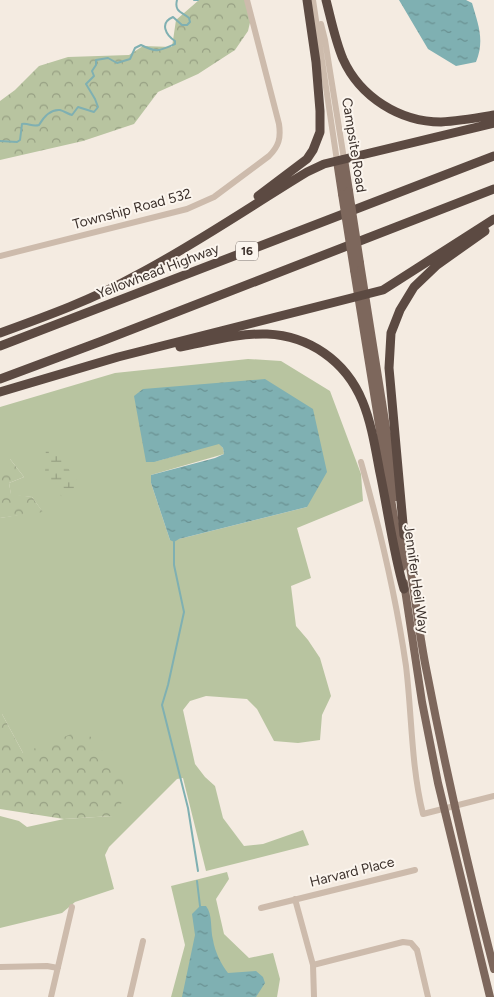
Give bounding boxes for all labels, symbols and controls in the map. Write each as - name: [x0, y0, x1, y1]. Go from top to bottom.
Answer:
- street label: Campsite Road: [338, 96, 370, 194]
- street label: Township Road 532: [71, 185, 193, 233]
- street label: Yellowhead Highway: [95, 240, 222, 302]
- road number: 16: [236, 242, 258, 260]
- street label: Jennifer Heil Way: [400, 523, 432, 635]
- street label: Harvard Place: [308, 853, 396, 891]

